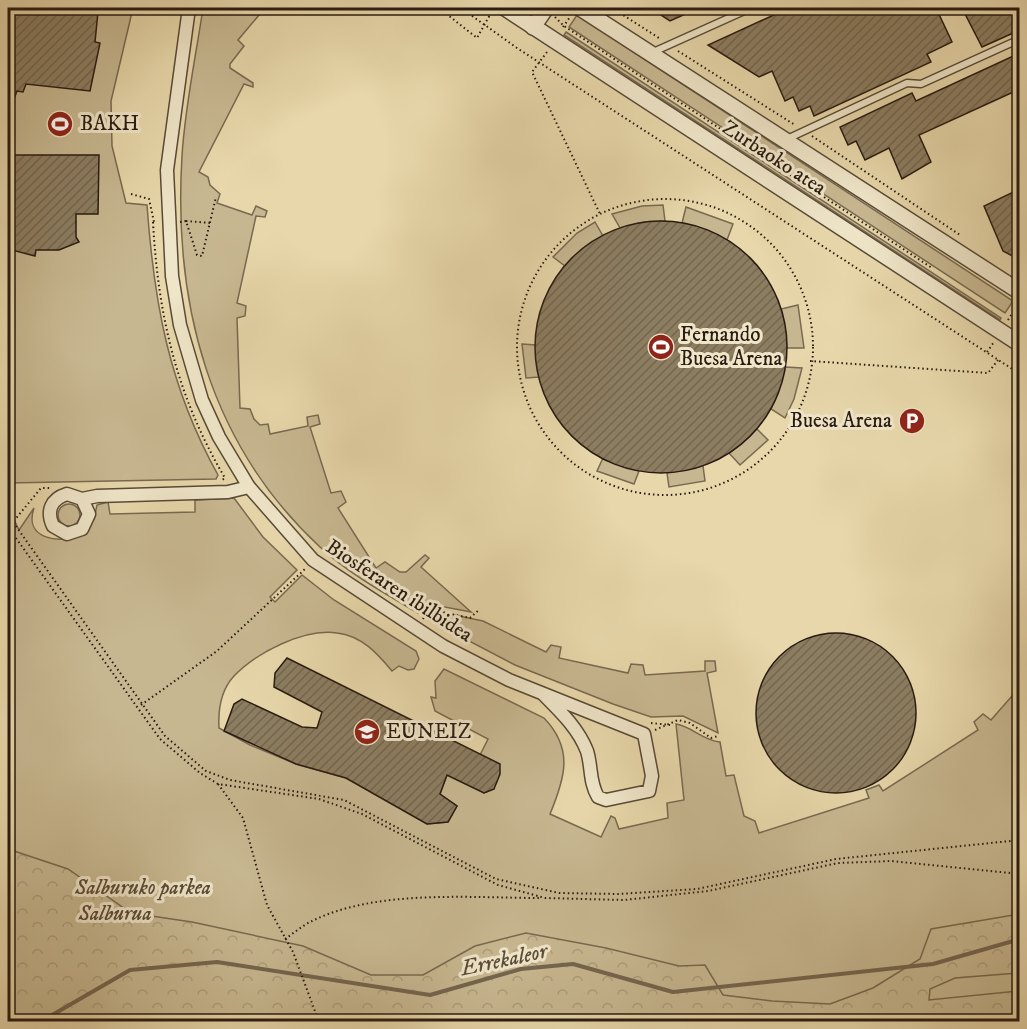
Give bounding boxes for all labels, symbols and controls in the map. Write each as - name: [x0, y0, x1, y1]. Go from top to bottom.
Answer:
- sports icon: BAKH: [45, 109, 75, 139]
- place label: BAKH: [80, 111, 139, 137]
- street label: Zurbaoko atea: [717, 115, 831, 201]
- place label: Fernando Buesa Arena: [680, 322, 782, 372]
- sports icon: Fernando Buesa Arena: [646, 332, 676, 362]
- parking icon: Buesa Arena: [897, 406, 927, 436]
- place label: Buesa Arena: [790, 408, 892, 434]
- street label: Biosferaren ibilbidea: [321, 534, 477, 648]
- school or university icon: EUNEIZ: [352, 717, 382, 747]
- place label: EUNEIZ: [386, 719, 471, 745]
- park label: Salburuko parkea: [74, 875, 211, 901]
- park label: Salburua: [78, 901, 152, 927]
- water label: Errekaleor: [456, 937, 552, 983]

